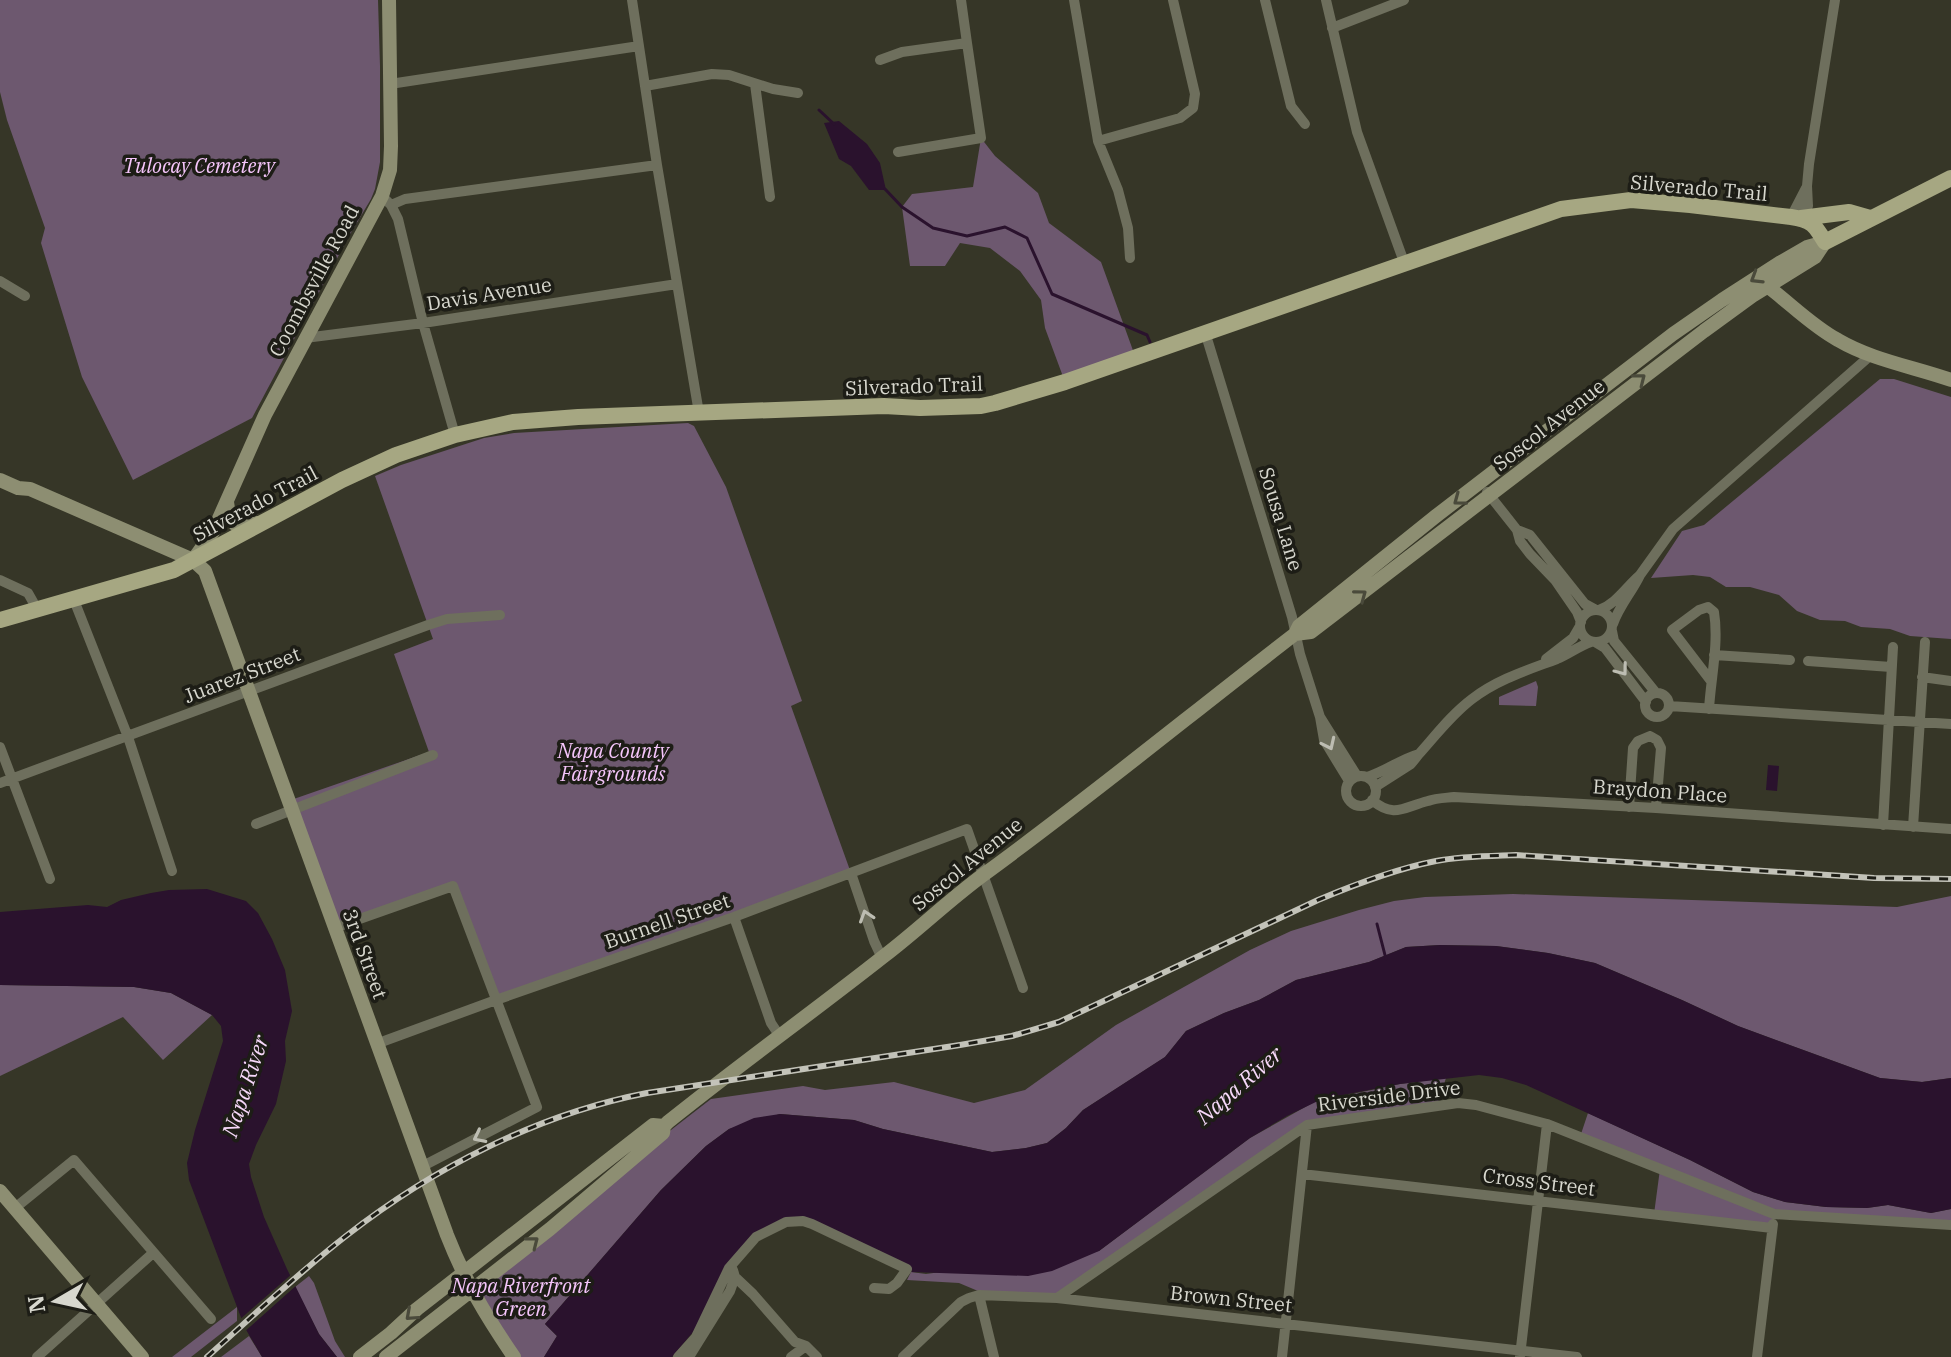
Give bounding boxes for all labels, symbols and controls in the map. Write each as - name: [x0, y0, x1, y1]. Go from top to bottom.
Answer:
- park label: Tulocay Cemetery: [123, 152, 277, 179]
- street label: Silverado Trail: [1629, 168, 1769, 207]
- street label: Coombsville Road: [262, 200, 365, 361]
- one-way arrow: [1750, 268, 1765, 283]
- street label: Davis Avenue: [424, 270, 553, 317]
- street label: Silverado Trail: [845, 370, 983, 401]
- street label: Soscol Avenue: [1487, 372, 1610, 477]
- one-way arrow: [1631, 374, 1646, 388]
- street label: Silverado Trail: [188, 459, 322, 548]
- street label: Sousa Lane: [1253, 464, 1310, 574]
- one-way arrow: [1453, 490, 1467, 504]
- one-way arrow: [1352, 590, 1366, 604]
- street label: Juarez Street: [180, 640, 304, 709]
- one-way arrow: [1612, 661, 1627, 676]
- one-way arrow: [1319, 735, 1335, 750]
- park label: Napa County Fairgrounds: [556, 737, 671, 787]
- street label: Braydon Place: [1592, 772, 1728, 809]
- street label: Soscol Avenue: [906, 811, 1028, 917]
- street label: Burnell Street: [601, 886, 733, 955]
- street label: 3rd Street: [337, 905, 394, 1003]
- one-way arrow: [859, 909, 875, 923]
- water label: Napa River: [214, 1030, 275, 1141]
- water label: Napa River: [1189, 1038, 1289, 1131]
- street label: Riverside Drive: [1316, 1073, 1462, 1118]
- one-way arrow: [473, 1128, 488, 1143]
- street label: Cross Street: [1481, 1161, 1597, 1202]
- one-way arrow: [524, 1237, 538, 1252]
- north arrow: [16, 1261, 96, 1341]
- park label: Napa Riverfront Green: [451, 1272, 591, 1322]
- street label: Brown Street: [1169, 1279, 1293, 1318]
- text: N: [20, 1293, 51, 1315]
- one-way arrow: [406, 1305, 420, 1320]

